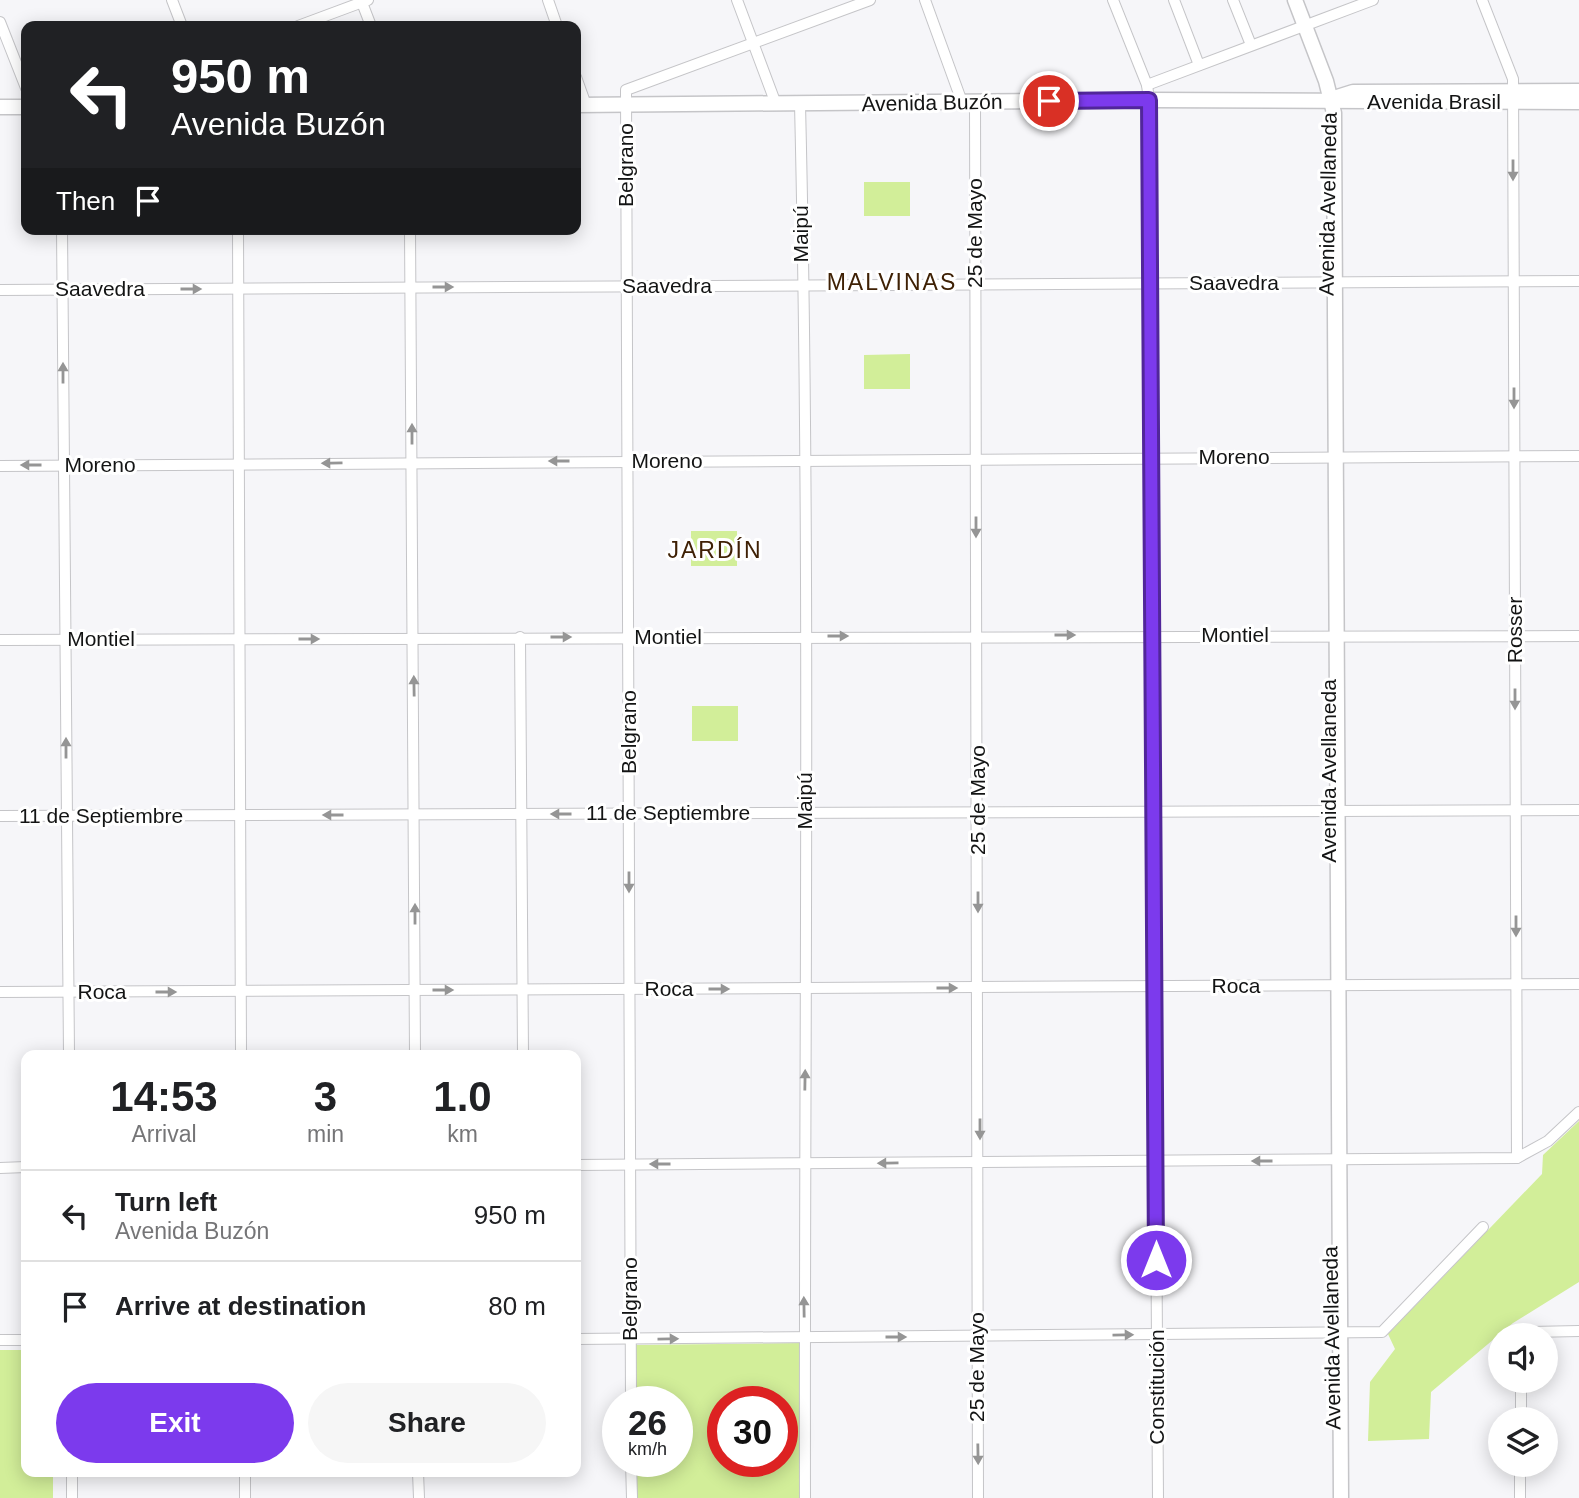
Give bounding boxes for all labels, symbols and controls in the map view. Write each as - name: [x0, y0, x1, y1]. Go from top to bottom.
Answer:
- icon: left: [56, 49, 147, 140]
- text: 950 m: [171, 49, 310, 103]
- pin: [1019, 71, 1079, 131]
- icon: arrive: [1030, 82, 1068, 120]
- street label: Avenida Buzón: [861, 90, 1003, 115]
- street label: Avenida Brasil: [1367, 90, 1501, 113]
- text: Avenida Buzón: [171, 106, 386, 142]
- street label: Avenida Avellaneda: [1314, 112, 1341, 296]
- street label: Belgrano: [614, 123, 637, 207]
- one-way arrow: [1507, 159, 1519, 181]
- street label: 25 de Mayo: [963, 178, 986, 288]
- icon: arrive: [129, 182, 167, 220]
- text: Then: [56, 186, 115, 216]
- street label: Maipú: [789, 205, 812, 263]
- district label: MALVINAS: [827, 269, 957, 295]
- street label: Saavedra: [1189, 271, 1279, 294]
- street label: Saavedra: [622, 274, 712, 297]
- street label: Saavedra: [55, 277, 145, 300]
- one-way arrow: [432, 281, 454, 293]
- one-way arrow: [180, 283, 202, 294]
- one-way arrow: [58, 362, 69, 384]
- one-way arrow: [1508, 387, 1520, 409]
- one-way arrow: [406, 423, 418, 445]
- street label: Moreno: [1198, 445, 1270, 468]
- street label: Moreno: [631, 449, 703, 472]
- street label: Moreno: [64, 453, 136, 476]
- one-way arrow: [548, 455, 570, 467]
- one-way arrow: [320, 457, 342, 469]
- one-way arrow: [19, 459, 41, 471]
- one-way arrow: [970, 516, 982, 538]
- district label: JARDÍN: [667, 537, 763, 563]
- street label: Rosser: [1503, 597, 1526, 663]
- street label: Montiel: [1201, 623, 1269, 646]
- street label: Montiel: [634, 625, 702, 648]
- street label: Montiel: [67, 627, 135, 650]
- one-way arrow: [1055, 629, 1077, 641]
- one-way arrow: [827, 630, 849, 642]
- one-way arrow: [551, 631, 573, 643]
- one-way arrow: [299, 633, 321, 645]
- one-way arrow: [408, 675, 420, 697]
- street label: Avenida Avellaneda: [1317, 679, 1340, 863]
- one-way arrow: [1509, 688, 1521, 710]
- street label: Belgrano: [617, 690, 640, 774]
- one-way arrow: [60, 736, 72, 758]
- street label: 25 de Mayo: [966, 745, 989, 855]
- street label: Maipú: [793, 772, 816, 830]
- street label: 11 de Septiembre: [586, 801, 750, 824]
- street label: 11 de Septiembre: [19, 804, 183, 827]
- one-way arrow: [549, 808, 571, 820]
- one-way arrow: [322, 809, 344, 821]
- one-way arrow: [623, 871, 635, 893]
- one-way arrow: [972, 891, 984, 913]
- one-way arrow: [409, 902, 421, 924]
- one-way arrow: [1510, 915, 1522, 937]
- street label: Roca: [1211, 974, 1261, 997]
- street label: Roca: [644, 977, 694, 1000]
- street label: Roca: [77, 980, 127, 1003]
- one-way arrow: [936, 982, 958, 994]
- one-way arrow: [708, 983, 730, 995]
- one-way arrow: [432, 985, 454, 996]
- one-way arrow: [155, 986, 177, 998]
- one-way arrow: [799, 1069, 810, 1091]
- text: 14:53: [110, 1073, 218, 1120]
- text: 3: [314, 1073, 337, 1120]
- text: 1.0: [433, 1073, 492, 1120]
- one-way arrow: [974, 1118, 985, 1140]
- text: Arrival: [131, 1121, 197, 1147]
- text: min: [307, 1121, 344, 1147]
- text: km: [447, 1121, 478, 1147]
- one-way arrow: [1251, 1155, 1273, 1167]
- one-way arrow: [876, 1157, 898, 1169]
- one-way arrow: [649, 1158, 671, 1170]
- text: Turn left: [115, 1187, 217, 1217]
- icon: left: [56, 1197, 94, 1235]
- text: 950 m: [474, 1200, 546, 1230]
- text: Avenida Buzón: [115, 1218, 269, 1244]
- position arrow: [1119, 1223, 1193, 1297]
- street label: Avenida Avellaneda: [1318, 1246, 1345, 1430]
- street label: Belgrano: [618, 1257, 641, 1341]
- icon: arrive: [56, 1288, 94, 1326]
- text: Arrive at destination: [115, 1291, 366, 1321]
- text: 80 m: [488, 1291, 546, 1321]
- one-way arrow: [799, 1296, 810, 1318]
- street label: 25 de Mayo: [965, 1312, 988, 1422]
- map controls: [1488, 1323, 1558, 1477]
- button: sound: [1488, 1323, 1558, 1393]
- one-way arrow: [1113, 1329, 1135, 1340]
- street label: Constitución: [1145, 1329, 1168, 1445]
- one-way arrow: [885, 1331, 907, 1343]
- one-way arrow: [658, 1334, 680, 1345]
- button: Exit: [56, 1383, 294, 1463]
- button: Share: [308, 1383, 546, 1463]
- speed limit sign: 30: [707, 1386, 798, 1477]
- text: 26: [628, 1403, 667, 1442]
- button: layers: [1488, 1407, 1558, 1477]
- text: km/h: [628, 1439, 667, 1459]
- one-way arrow: [972, 1444, 984, 1466]

